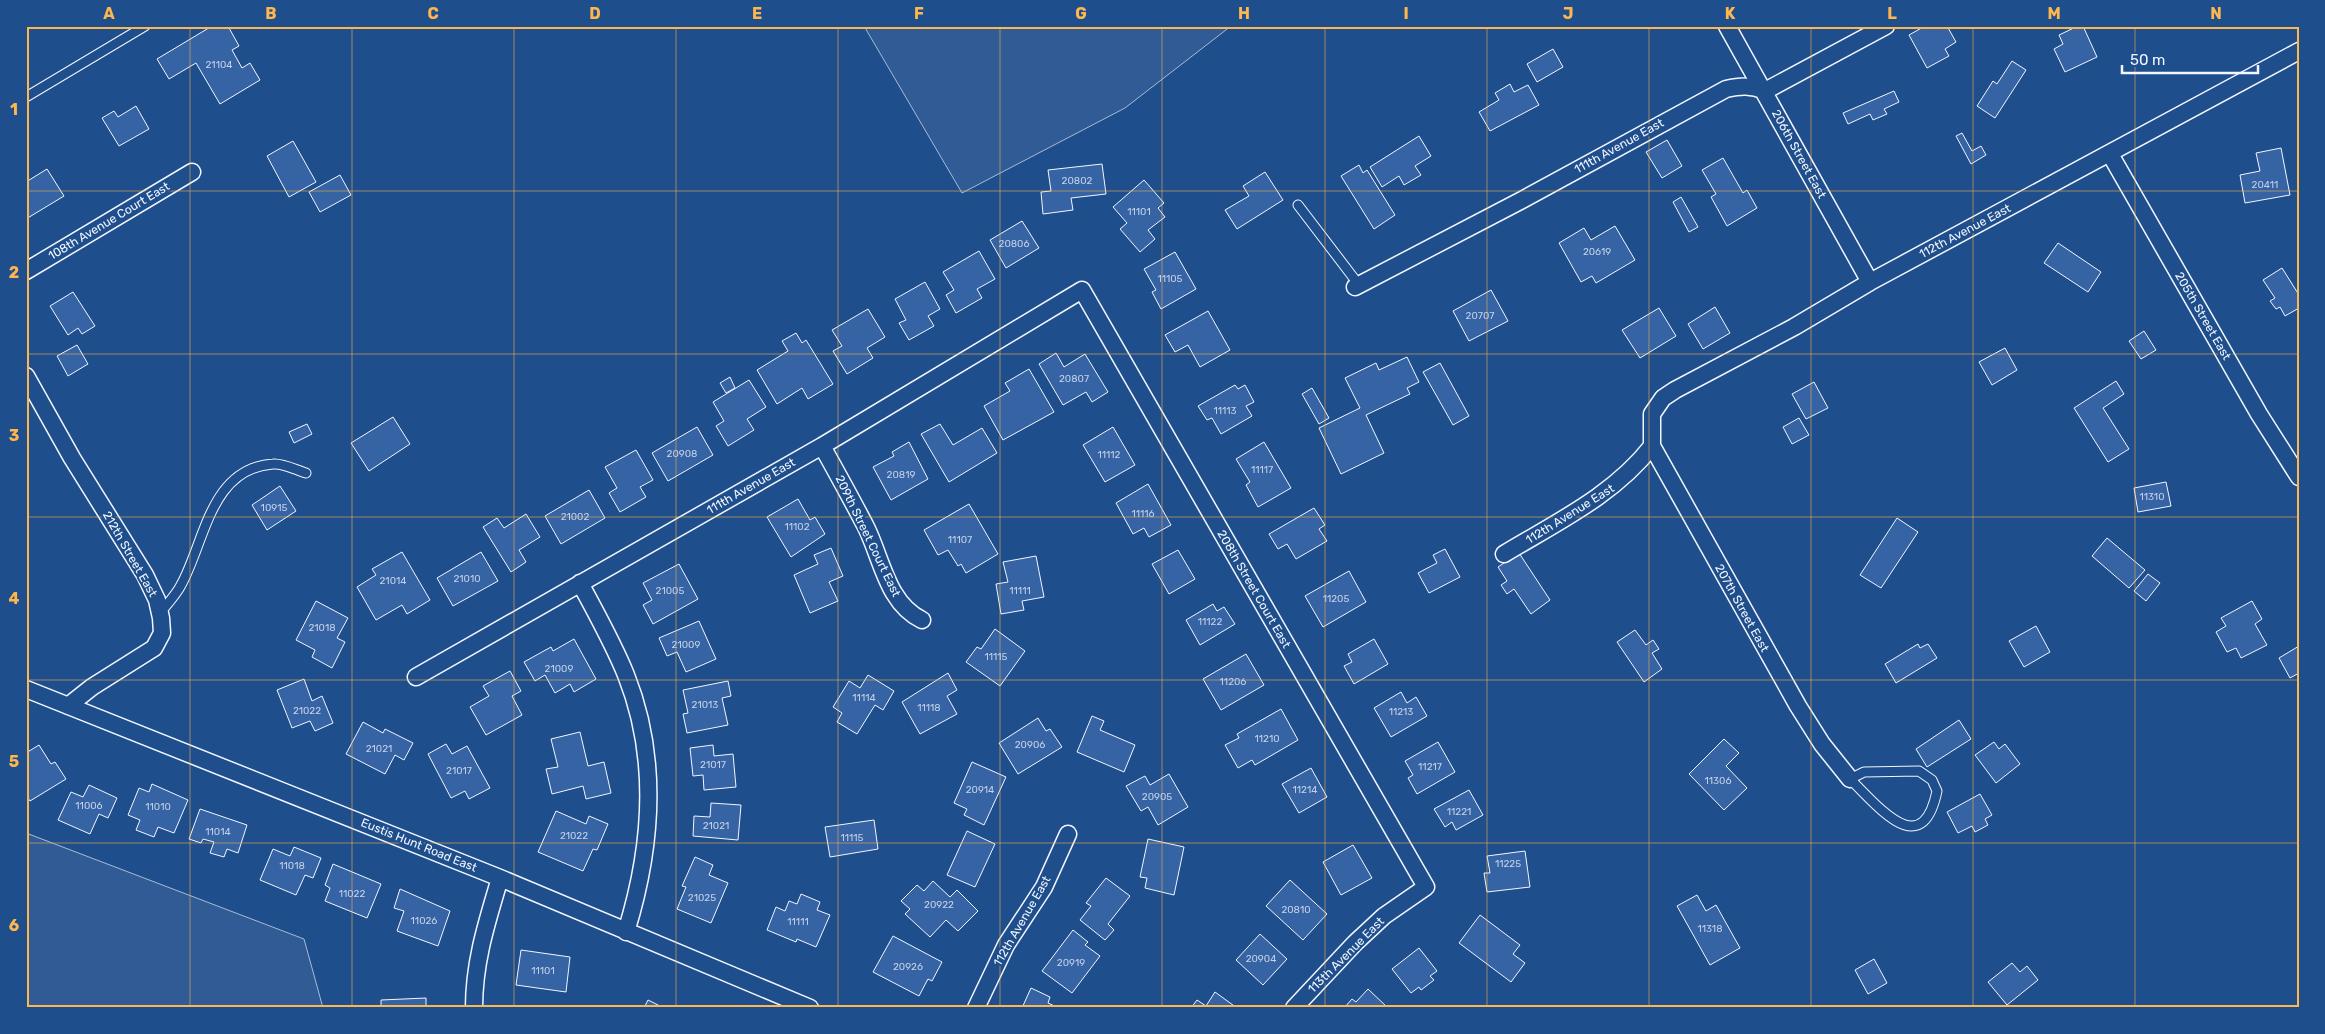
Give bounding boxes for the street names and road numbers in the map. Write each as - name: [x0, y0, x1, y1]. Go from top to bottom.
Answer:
- street label: 206th Street East: [1769, 107, 1829, 201]
- street label: 111th Avenue East: [1572, 116, 1666, 176]
- street label: 108th Avenue Court East: [46, 179, 172, 263]
- street label: 112th Avenue East: [1917, 201, 2013, 261]
- street label: 205th Street East: [2172, 270, 2234, 363]
- street label: 111th Avenue East: [704, 455, 798, 517]
- street label: 209th Street Court East: [832, 473, 904, 599]
- street label: 112th Avenue East: [1523, 481, 1617, 547]
- street label: 212th Street East: [100, 509, 160, 600]
- street label: 208th Street Court East: [1214, 528, 1294, 651]
- street label: 207th Street East: [1712, 562, 1772, 655]
- street label: Eustis Hunt Road East: [359, 815, 479, 875]
- street label: 112th Avenue East: [991, 873, 1054, 968]
- street label: 113th Avenue East: [1305, 914, 1387, 996]

